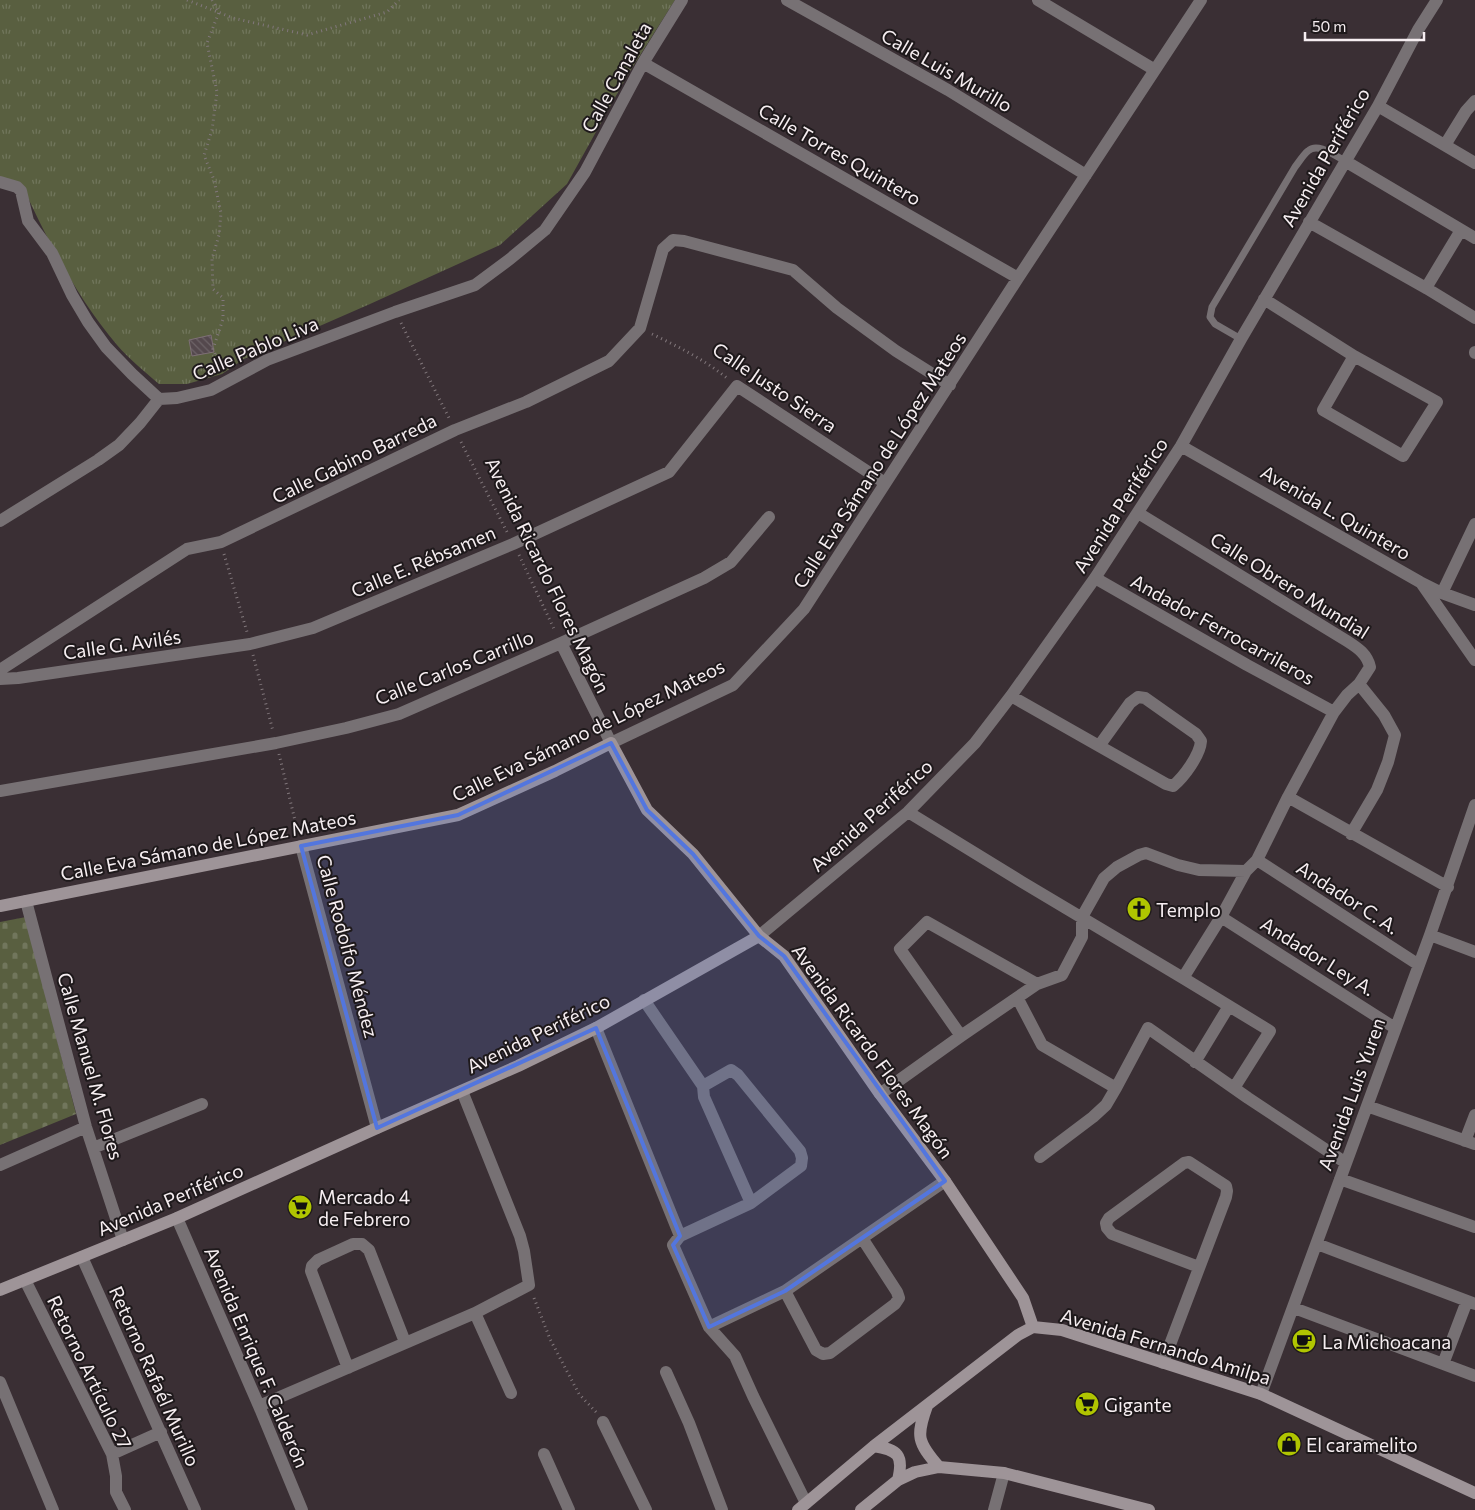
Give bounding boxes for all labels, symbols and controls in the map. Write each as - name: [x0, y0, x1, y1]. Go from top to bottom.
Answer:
- scale bar: [1305, 10, 1424, 42]
- text: 50 m: [1312, 17, 1346, 35]
- street label: Calle Canaleta: [576, 18, 656, 136]
- street label: Calle Luis Murillo: [878, 23, 1016, 117]
- street label: Avenida Periférico: [1276, 83, 1374, 231]
- street label: Calle Torres Quintero: [755, 98, 925, 210]
- street label: Calle Pablo Liva: [189, 311, 321, 385]
- street label: Calle Eva Sámano de López Mateos: [788, 328, 970, 592]
- street label: Calle Justo Sierra: [709, 337, 841, 437]
- street label: Calle Gabino Barreda: [268, 408, 440, 508]
- street label: Avenida Periférico: [1068, 433, 1172, 577]
- street label: Avenida Ricardo Flores Magón: [481, 453, 615, 697]
- street label: Avenida L. Quintero: [1257, 460, 1415, 564]
- street label: Calle E. Rébsamen: [347, 520, 499, 602]
- street label: Calle Obrero Mundial: [1206, 527, 1374, 643]
- street label: Andador Ferrocarrileros: [1127, 569, 1319, 689]
- street label: Calle G. Avilés: [62, 624, 182, 664]
- street label: Calle Carlos Carrillo: [371, 625, 537, 709]
- street label: Calle Eva Sámano de López Mateos: [448, 654, 728, 806]
- street label: Avenida Periférico: [805, 754, 937, 876]
- street label: Calle Eva Sámano de López Mateos: [58, 805, 358, 885]
- street label: Calle Rodolfo Méndez: [313, 852, 383, 1040]
- street label: Andador C. A.: [1293, 855, 1403, 939]
- church icon: Templo: [1126, 896, 1152, 922]
- place label: Templo: [1156, 898, 1221, 921]
- street label: Andador Ley A.: [1257, 912, 1379, 1000]
- street label: Avenida Ricardo Flores Magón: [788, 939, 958, 1163]
- street label: Calle Manuel M. Flores: [53, 970, 129, 1162]
- street label: Avenida Periférico: [463, 988, 613, 1078]
- street label: Avenida Luis Yuren: [1313, 1015, 1389, 1173]
- street label: Avenida Periférico: [93, 1158, 247, 1240]
- place label: Mercado 4 de Febrero: [318, 1185, 410, 1230]
- supermarket icon: Mercado 4 de Febrero: [287, 1194, 313, 1220]
- street label: Avenida Enrique F. Calderón: [200, 1243, 314, 1471]
- street label: Retorno Rafaél Murillo: [105, 1282, 205, 1470]
- street label: Retorno Artículo 27: [43, 1291, 137, 1453]
- street label: Avenida Fernando Amilpa: [1058, 1303, 1274, 1389]
- cafe icon: La Michoacana: [1291, 1328, 1317, 1354]
- place label: La Michoacana: [1322, 1330, 1451, 1353]
- supermarket icon: Gigante: [1074, 1391, 1100, 1417]
- place label: Gigante: [1104, 1393, 1171, 1416]
- shop icon: El caramelito: [1276, 1431, 1302, 1457]
- place label: El caramelito: [1306, 1433, 1418, 1456]

